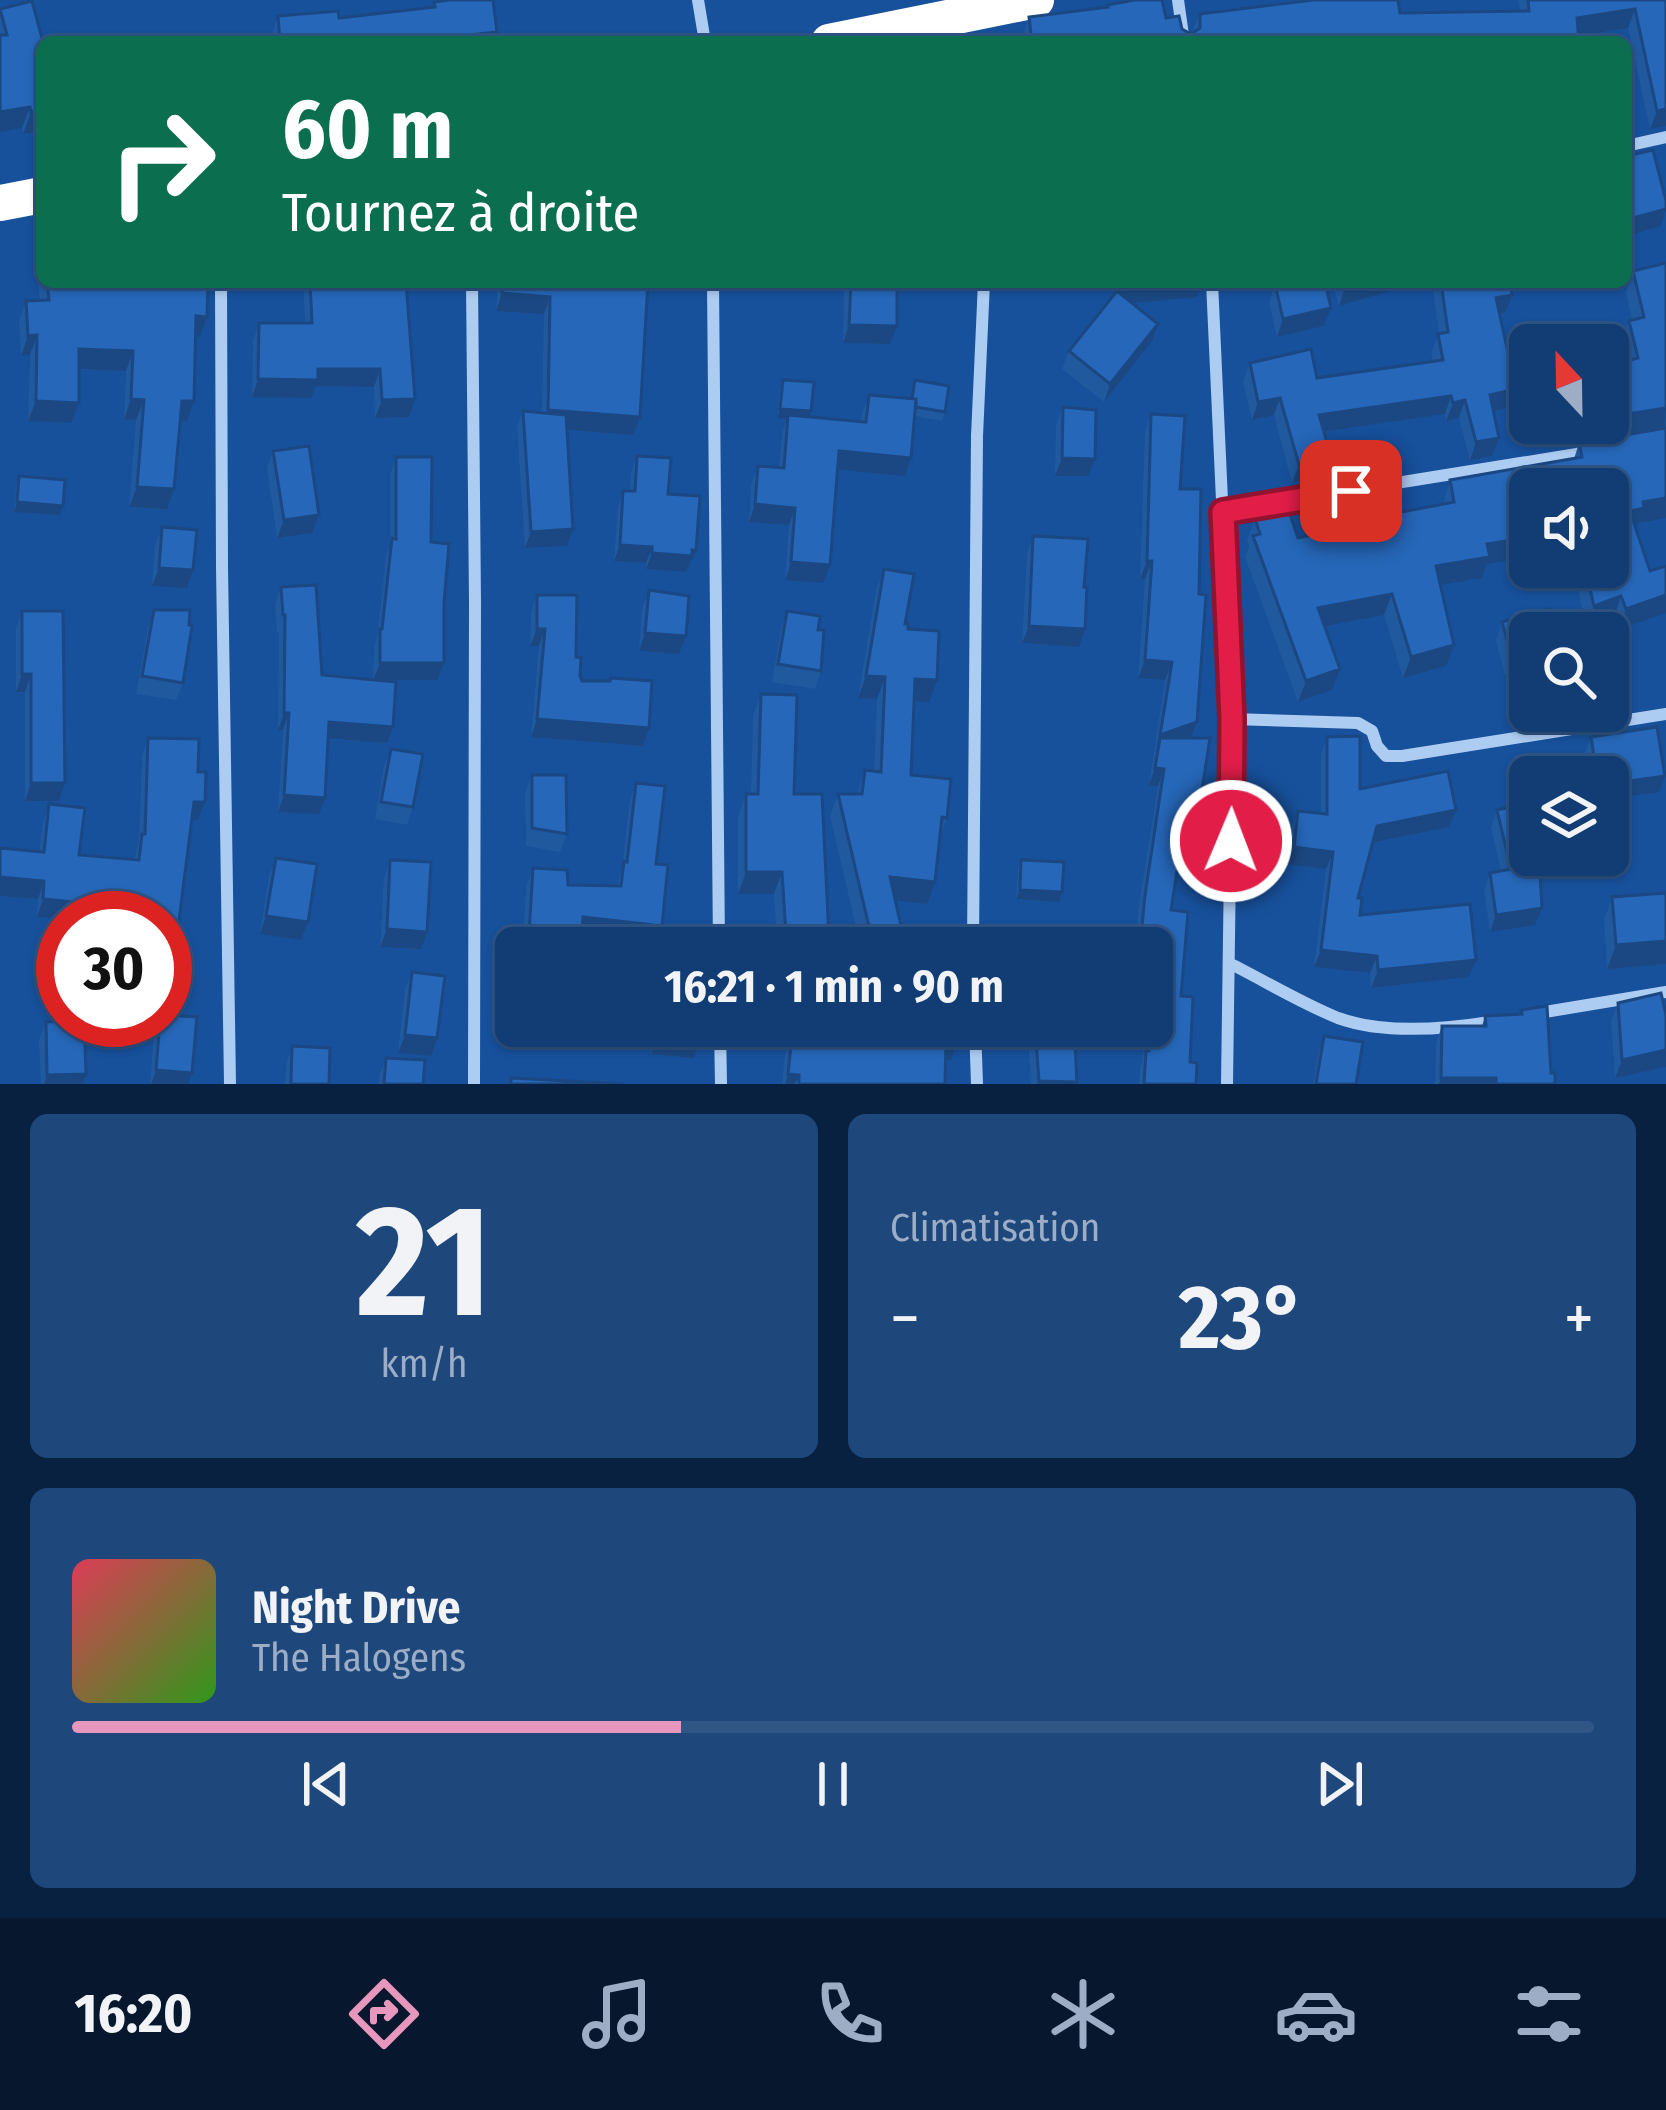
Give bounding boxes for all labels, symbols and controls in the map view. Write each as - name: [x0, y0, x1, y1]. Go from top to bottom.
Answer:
- text: 60 m: [282, 79, 453, 180]
- icon: right: [84, 84, 240, 240]
- text: Tournez à droite: [282, 181, 639, 245]
- north arrow: [1509, 324, 1629, 444]
- map controls: [1509, 324, 1629, 876]
- pin: [1300, 440, 1402, 542]
- icon: arrive: [1318, 458, 1384, 524]
- button: sound: [1509, 468, 1629, 588]
- button: search: [1509, 612, 1629, 732]
- button: layers: [1509, 756, 1629, 876]
- position arrow: [1168, 778, 1294, 904]
- speed limit sign: 30: [36, 891, 192, 1047]
- text: 16:21 · 1 min · 90 m: [664, 960, 1004, 1014]
- text: 21: [356, 1169, 492, 1356]
- text: Climatisation: [890, 1205, 1100, 1251]
- text: 23°: [1179, 1264, 1305, 1372]
- text: −: [890, 1279, 920, 1358]
- text: +: [1564, 1279, 1594, 1358]
- text: km/h: [381, 1341, 467, 1387]
- text: Night Drive: [252, 1581, 460, 1635]
- text: The Halogens: [252, 1635, 466, 1681]
- icon: previous: [293, 1751, 359, 1817]
- icon: pause: [800, 1751, 866, 1817]
- icon: next: [1307, 1751, 1373, 1817]
- icon: directions: [342, 1972, 426, 2056]
- icon: music: [575, 1972, 659, 2056]
- icon: phone: [808, 1972, 892, 2056]
- icon: climate: [1041, 1972, 1125, 2056]
- icon: car: [1274, 1972, 1358, 2056]
- icon: filters: [1507, 1972, 1591, 2056]
- text: 16:20: [75, 1982, 193, 2046]

